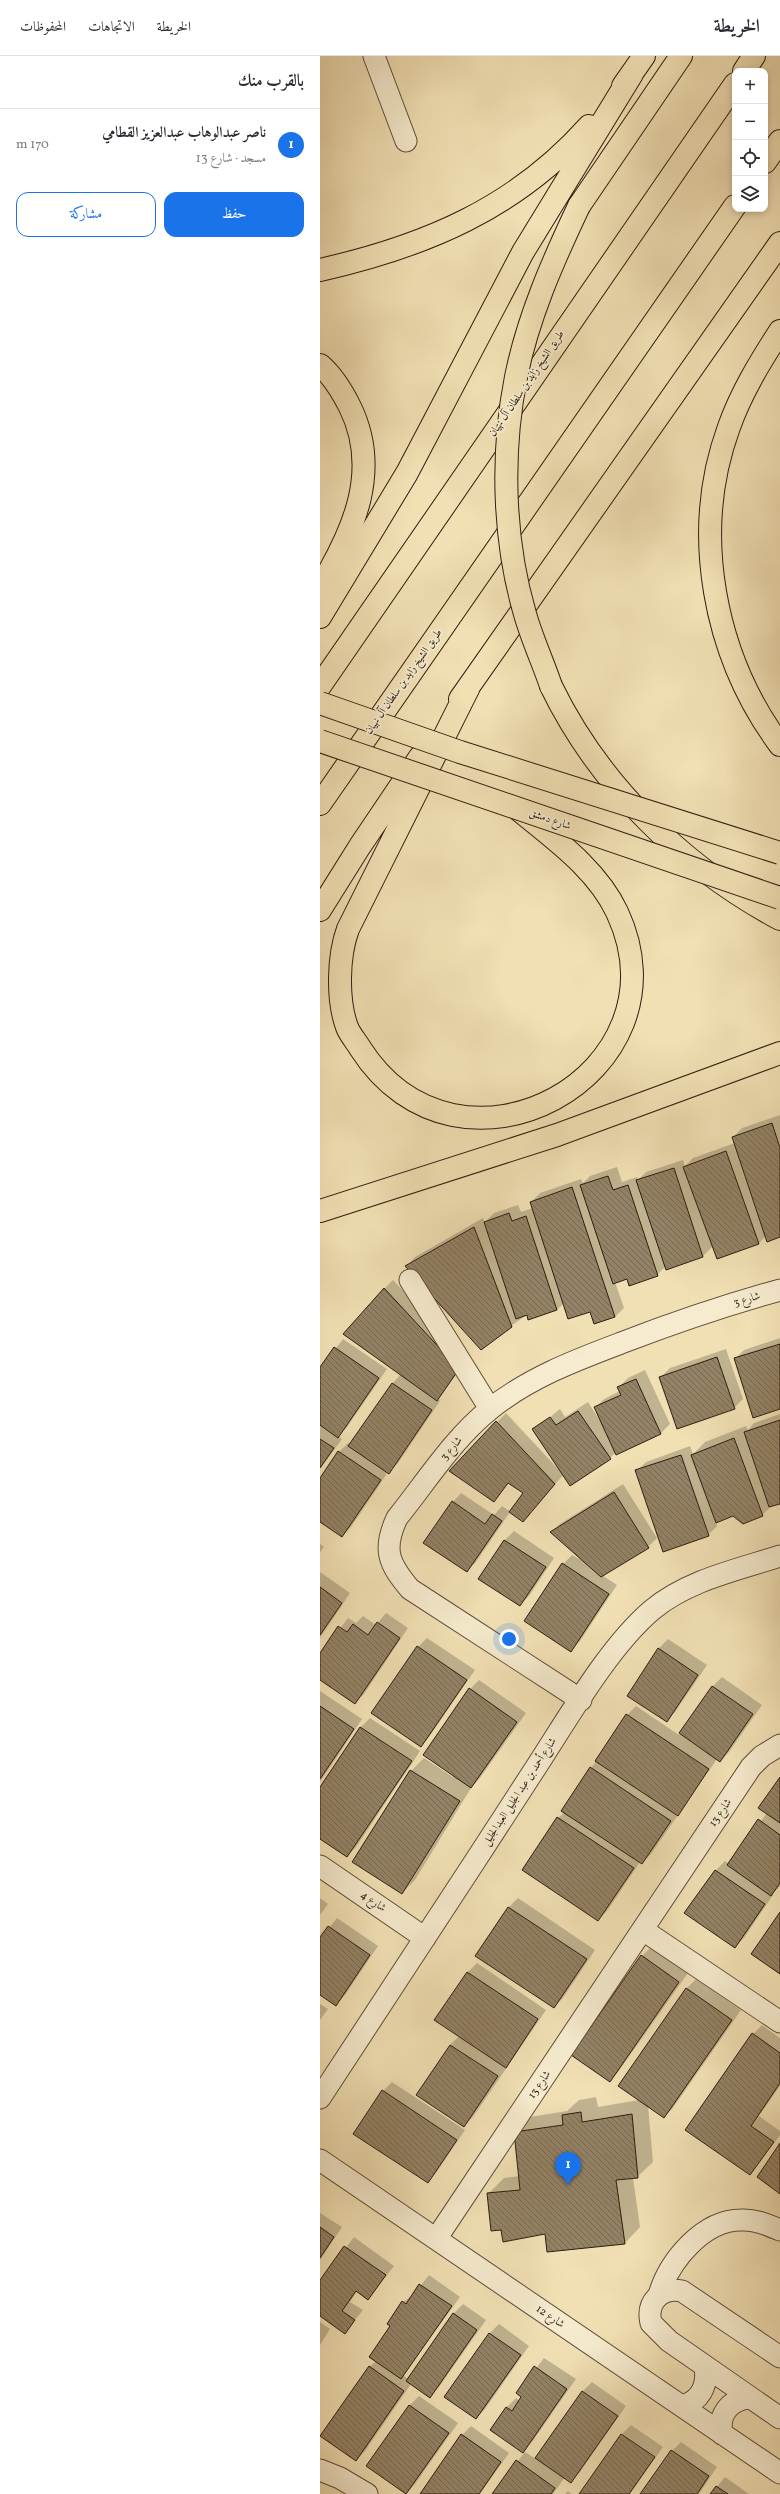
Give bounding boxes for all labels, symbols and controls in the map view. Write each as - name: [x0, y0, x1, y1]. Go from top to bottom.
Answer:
- text: الخريطة: [714, 14, 760, 40]
- text: المحفوظات: [20, 18, 66, 37]
- text: الاتجاهات: [88, 18, 135, 37]
- text: الخريطة: [157, 18, 191, 37]
- map controls: [732, 68, 768, 212]
- button: +: [732, 68, 768, 104]
- text: بالقرب منك: [238, 70, 304, 93]
- button: −: [732, 104, 768, 140]
- text: ناصر عبدالوهاب عبدالعزيز القطامي: [102, 123, 266, 144]
- text: 170 m: [16, 136, 49, 154]
- text: 1: [288, 136, 294, 154]
- button: locate: [732, 140, 768, 176]
- text: مسجد · شارع 13: [196, 150, 266, 168]
- button: layers: [732, 176, 768, 212]
- button: مشاركة: [16, 192, 156, 237]
- button: حفظ: [164, 192, 304, 237]
- street label: طريق الشيخ زايد بن سلطان آل نهيان: [485, 327, 570, 441]
- street label: طريق الشيخ زايد بن سلطان آل نهيان: [361, 626, 448, 739]
- street label: شارع دمشق: [527, 806, 573, 835]
- street label: شارع 3: [732, 1289, 762, 1312]
- street label: شارع 3: [438, 1434, 467, 1465]
- your location: [499, 1629, 519, 1649]
- street label: شارع أحمد بن عبد الجليل العبدالجليل: [478, 1734, 561, 1849]
- street label: شارع 13: [706, 1796, 737, 1831]
- street label: شارع 4: [357, 1888, 389, 1917]
- street label: شارع 13: [525, 2068, 556, 2103]
- pin: 1: [555, 2152, 581, 2185]
- street label: شارع 12: [532, 2302, 567, 2333]

